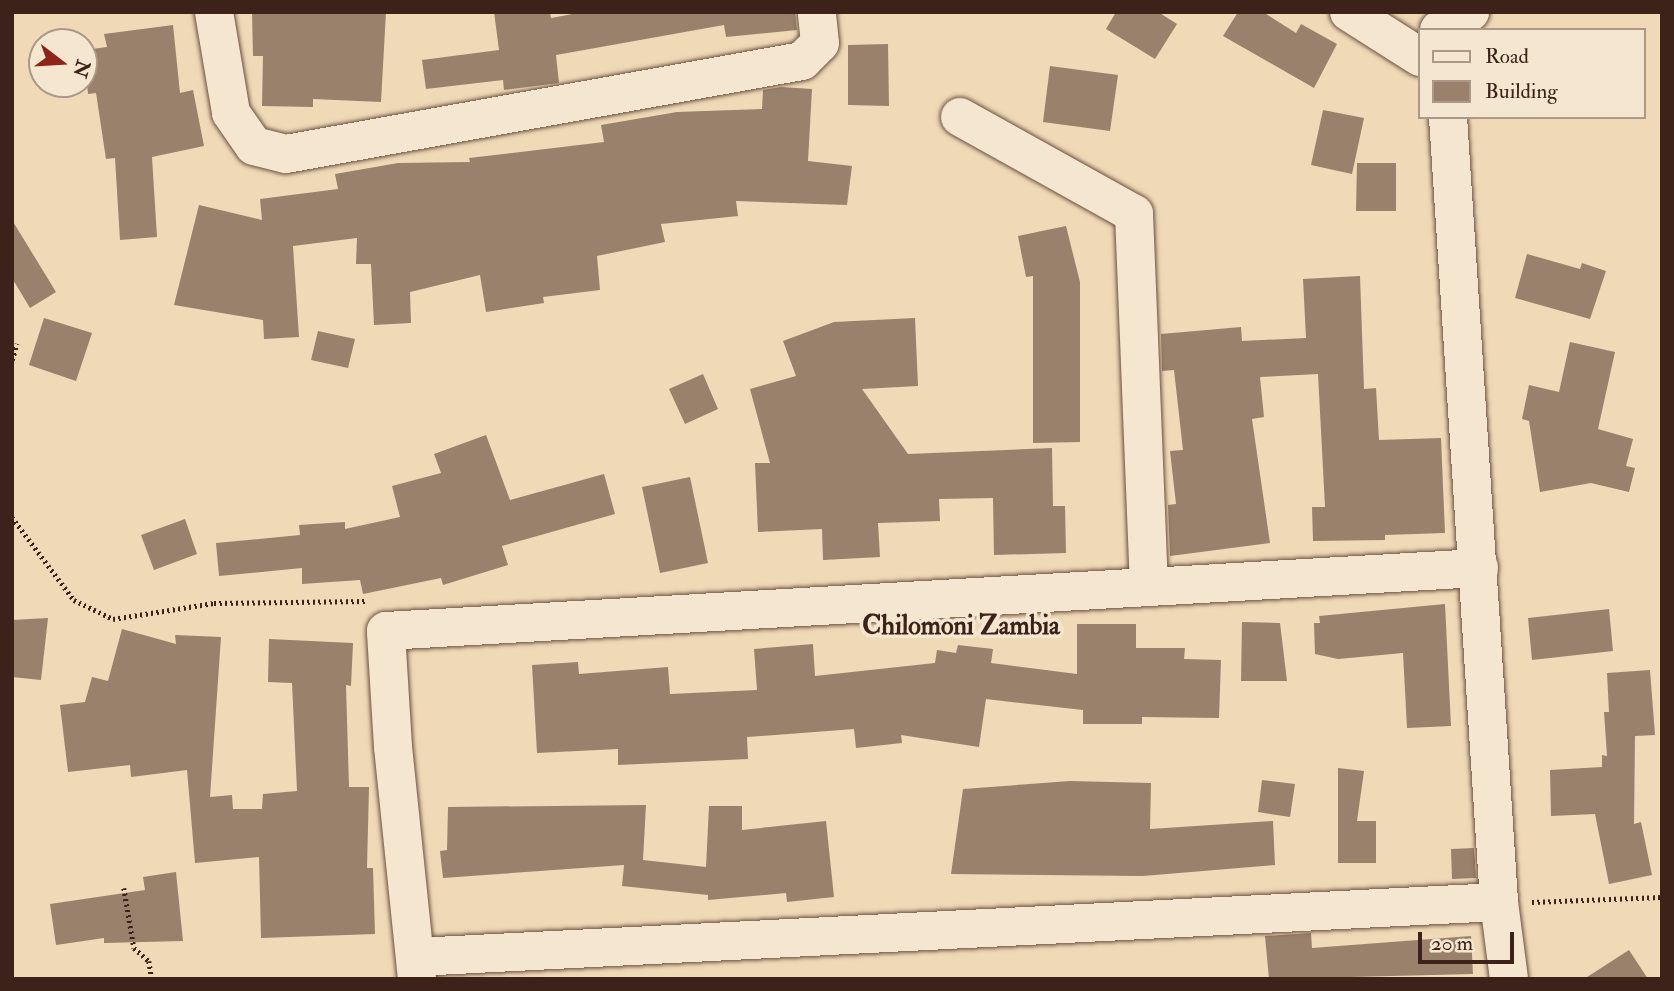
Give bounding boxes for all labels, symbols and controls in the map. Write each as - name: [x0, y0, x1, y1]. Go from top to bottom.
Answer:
- north arrow: [28, 28, 98, 98]
- legend: [1418, 28, 1646, 119]
- text: Road: [1485, 43, 1529, 70]
- text: N: [67, 57, 95, 80]
- text: Building: [1485, 78, 1558, 105]
- district label: Chilomoni Zambia: [862, 611, 1060, 643]
- scale bar: [1422, 918, 1518, 962]
- text: 20 m: [1431, 930, 1473, 957]

